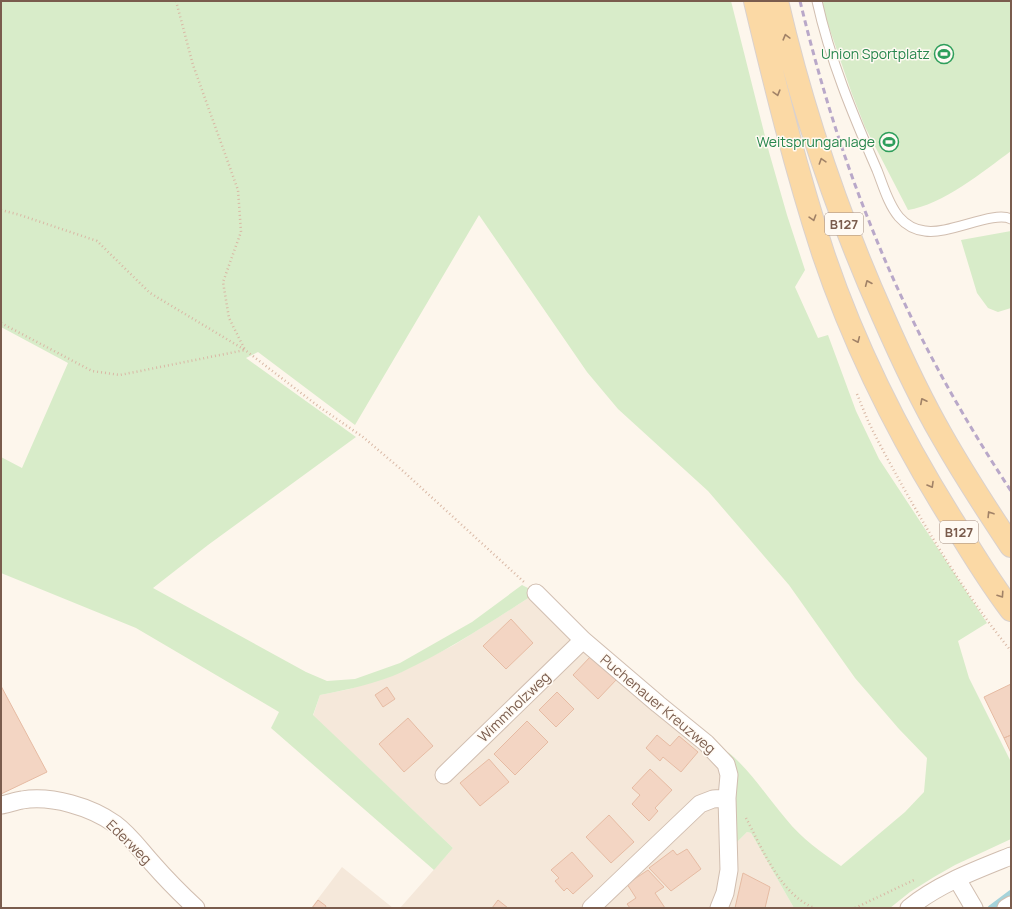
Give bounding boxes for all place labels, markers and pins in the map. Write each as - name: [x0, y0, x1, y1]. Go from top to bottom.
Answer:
- sports icon: Union Sportplatz: [933, 43, 955, 65]
- place label: Union Sportplatz: [821, 44, 930, 63]
- sports icon: Weitsprunganlage: [878, 131, 900, 153]
- place label: Weitsprunganlage: [756, 132, 875, 151]

